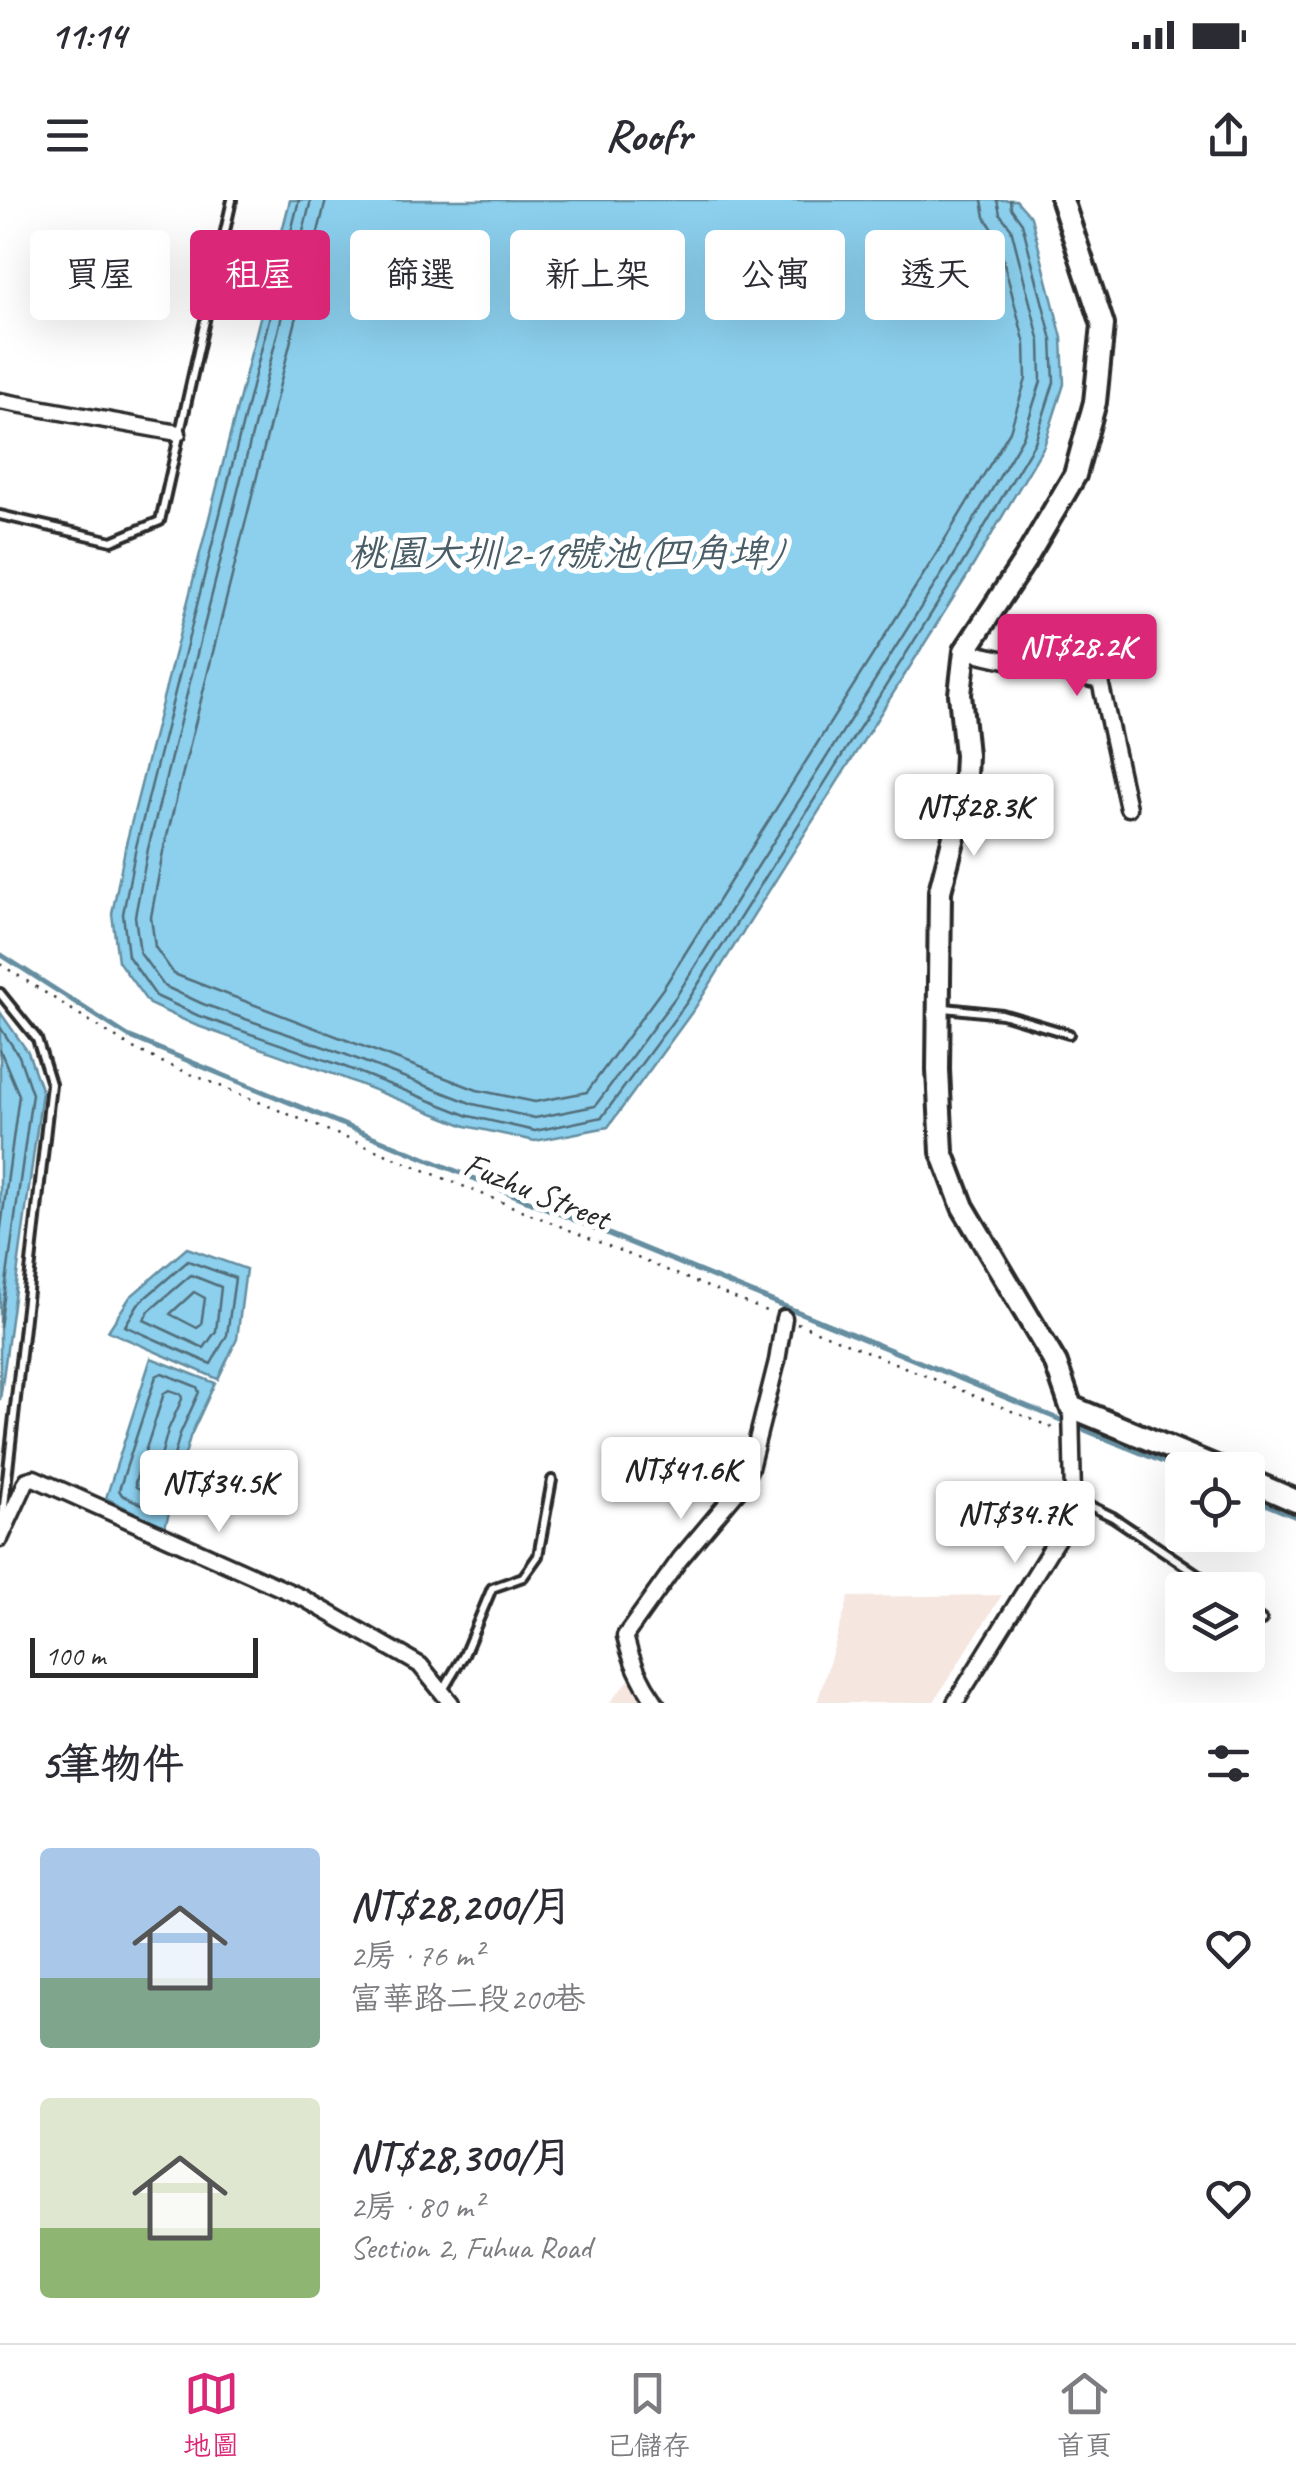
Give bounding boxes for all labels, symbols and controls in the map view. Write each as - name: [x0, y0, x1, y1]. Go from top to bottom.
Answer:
- text: 11:14: [50, 12, 126, 59]
- text: Roofr: [605, 107, 691, 164]
- icon: menu: [40, 108, 95, 163]
- icon: share: [1201, 108, 1256, 163]
- chip: 買屋: [30, 230, 170, 320]
- chip: 租屋: [190, 230, 330, 320]
- chip: 篩選: [350, 230, 490, 320]
- chip: 新上架: [510, 230, 685, 320]
- chip: 公寓: [705, 230, 845, 320]
- chip: 透天: [865, 230, 1005, 320]
- water label: 桃園大圳2-19號池(四角埤): [349, 530, 788, 577]
- pin: NT$28.2K: [974, 614, 1180, 699]
- text: NT$28.2K: [1020, 626, 1134, 667]
- pin: NT$28.3K: [871, 774, 1077, 859]
- text: NT$28.3K: [917, 786, 1031, 827]
- street label: Fuzhu Street: [457, 1141, 620, 1242]
- pin: NT$41.6K: [578, 1437, 784, 1522]
- text: NT$41.6K: [623, 1449, 739, 1490]
- pin: NT$34.5K: [116, 1450, 322, 1535]
- map controls: [1165, 1452, 1265, 1672]
- button: locate: [1165, 1452, 1265, 1552]
- text: NT$34.5K: [162, 1462, 276, 1503]
- pin: NT$34.7K: [912, 1481, 1118, 1566]
- text: NT$34.7K: [958, 1493, 1072, 1534]
- button: layers: [1165, 1572, 1265, 1672]
- scale bar: [30, 1633, 258, 1678]
- text: 100 m: [45, 1638, 105, 1673]
- icon: filters: [1201, 1736, 1256, 1791]
- text: 5筆物件: [40, 1738, 184, 1791]
- text: NT$28,200/月: [350, 1880, 573, 1933]
- icon: home: [120, 1888, 240, 2008]
- icon: heart: [1201, 1921, 1256, 1976]
- text: 2房 · 76 m²: [350, 1935, 483, 1976]
- text: 富華路二段200巷: [350, 1978, 585, 2019]
- text: NT$28,300/月: [350, 2131, 573, 2184]
- icon: home: [120, 2138, 240, 2258]
- icon: heart: [1201, 2171, 1256, 2226]
- text: 2房 · 80 m²: [350, 2186, 483, 2227]
- text: Section 2, Fuhua Road: [350, 2227, 591, 2268]
- tab: 地圖: [183, 2366, 239, 2463]
- tab: 已儲存: [606, 2366, 690, 2463]
- tab: 首頁: [1057, 2366, 1113, 2463]

